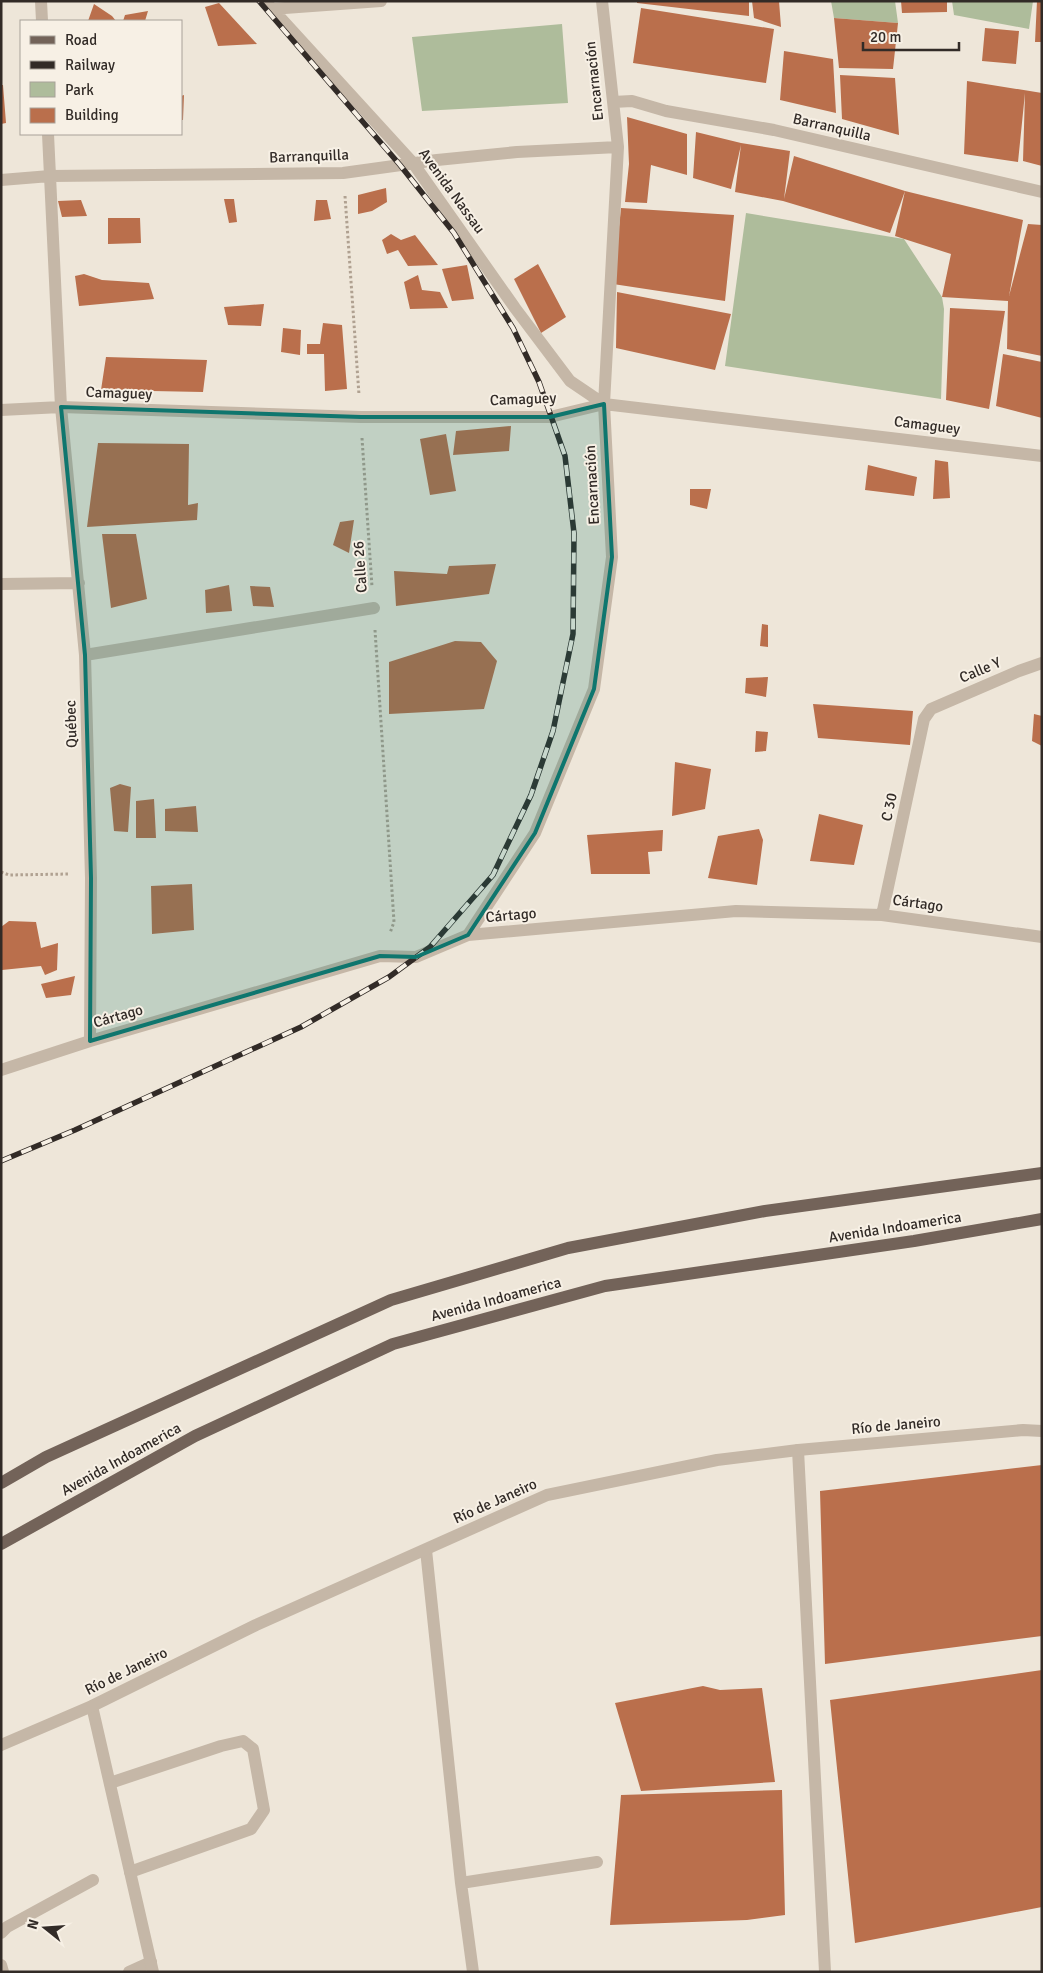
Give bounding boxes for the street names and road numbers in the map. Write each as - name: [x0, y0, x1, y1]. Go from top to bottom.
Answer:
- street label: Encarnación: [581, 40, 607, 122]
- street label: Barranquilla: [791, 109, 873, 145]
- street label: Avenida Nassau: [415, 145, 489, 237]
- street label: Barranquilla: [269, 146, 349, 166]
- street label: Camaguey: [85, 383, 153, 403]
- street label: Camaguey: [489, 389, 557, 409]
- street label: Camaguey: [893, 412, 961, 438]
- street label: Encarnación: [581, 445, 603, 525]
- street label: Calle 26: [349, 540, 371, 594]
- street label: Calle Y: [956, 653, 1004, 687]
- street label: Québec: [61, 700, 81, 748]
- street label: C 30: [877, 791, 901, 823]
- street label: Cártago: [892, 891, 945, 915]
- street label: Cártago: [485, 904, 537, 926]
- street label: Cártago: [91, 1000, 145, 1032]
- street label: Avenida Indoamerica: [827, 1208, 963, 1246]
- street label: Avenida Indoamerica: [429, 1273, 563, 1325]
- street label: Río de Janeiro: [851, 1412, 942, 1438]
- street label: Avenida Indoamerica: [58, 1419, 184, 1499]
- street label: Río de Janeiro: [450, 1474, 540, 1527]
- street label: Río de Janeiro: [82, 1643, 170, 1699]

